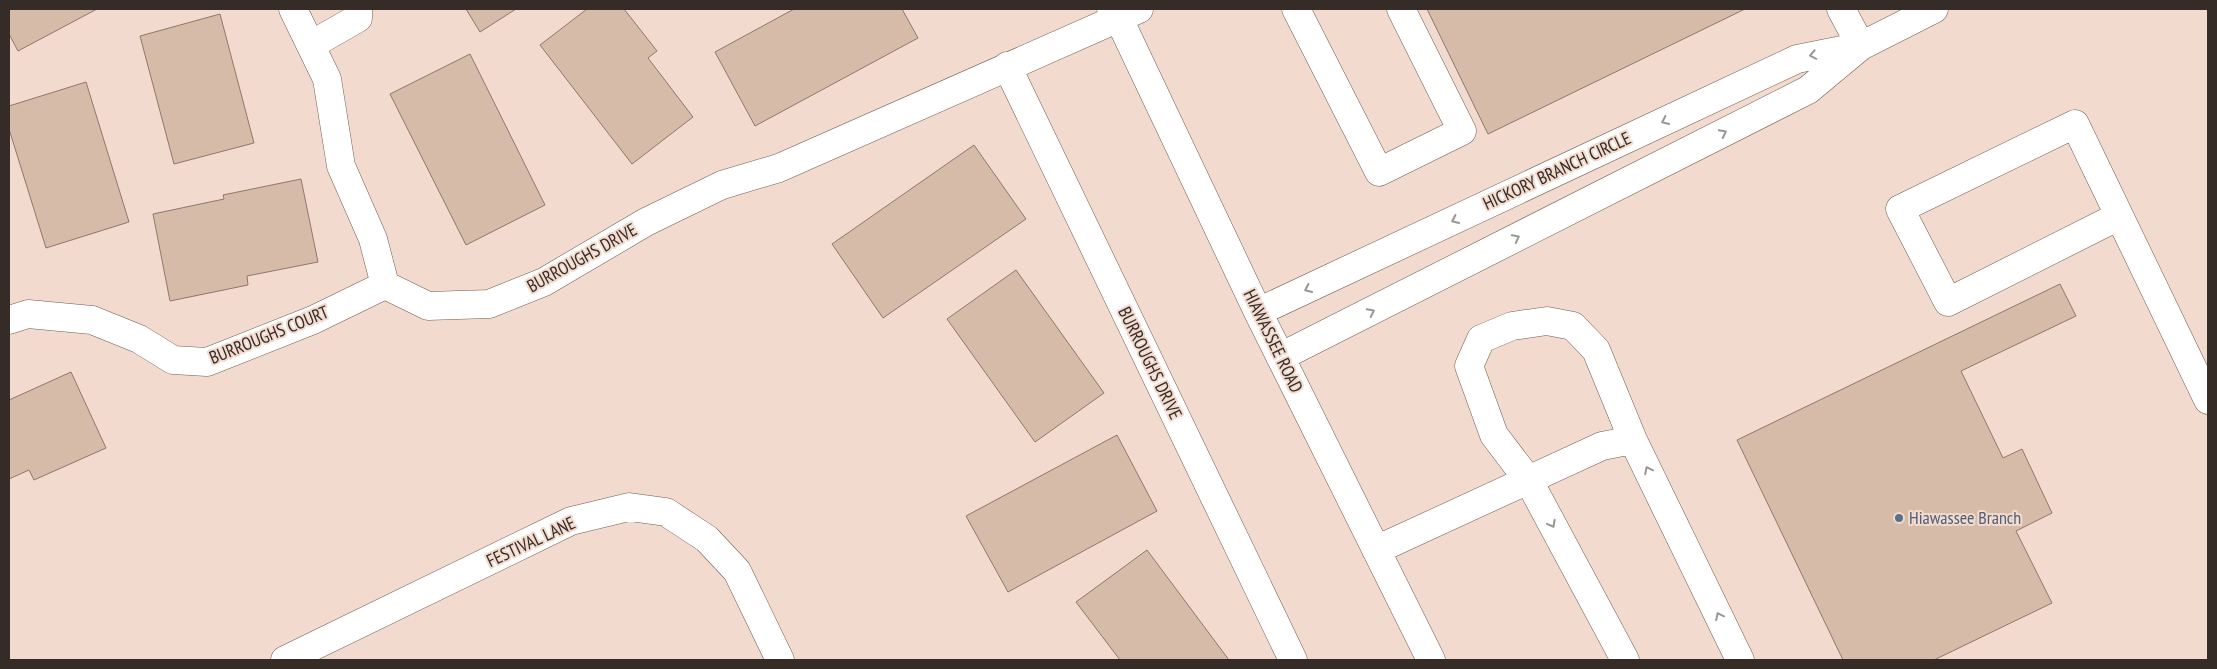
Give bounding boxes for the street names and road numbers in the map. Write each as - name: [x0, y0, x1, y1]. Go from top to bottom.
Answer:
- street label: HICKORY BRANCH CIRCLE: [1479, 126, 1634, 215]
- street label: BURROUGHS DRIVE: [523, 218, 641, 297]
- street label: HIAWASSEE ROAD: [1238, 285, 1308, 396]
- street label: BURROUGHS COURT: [206, 300, 332, 369]
- street label: BURROUGHS DRIVE: [1113, 303, 1188, 423]
- street label: FESTIVAL LANE: [483, 511, 579, 572]

